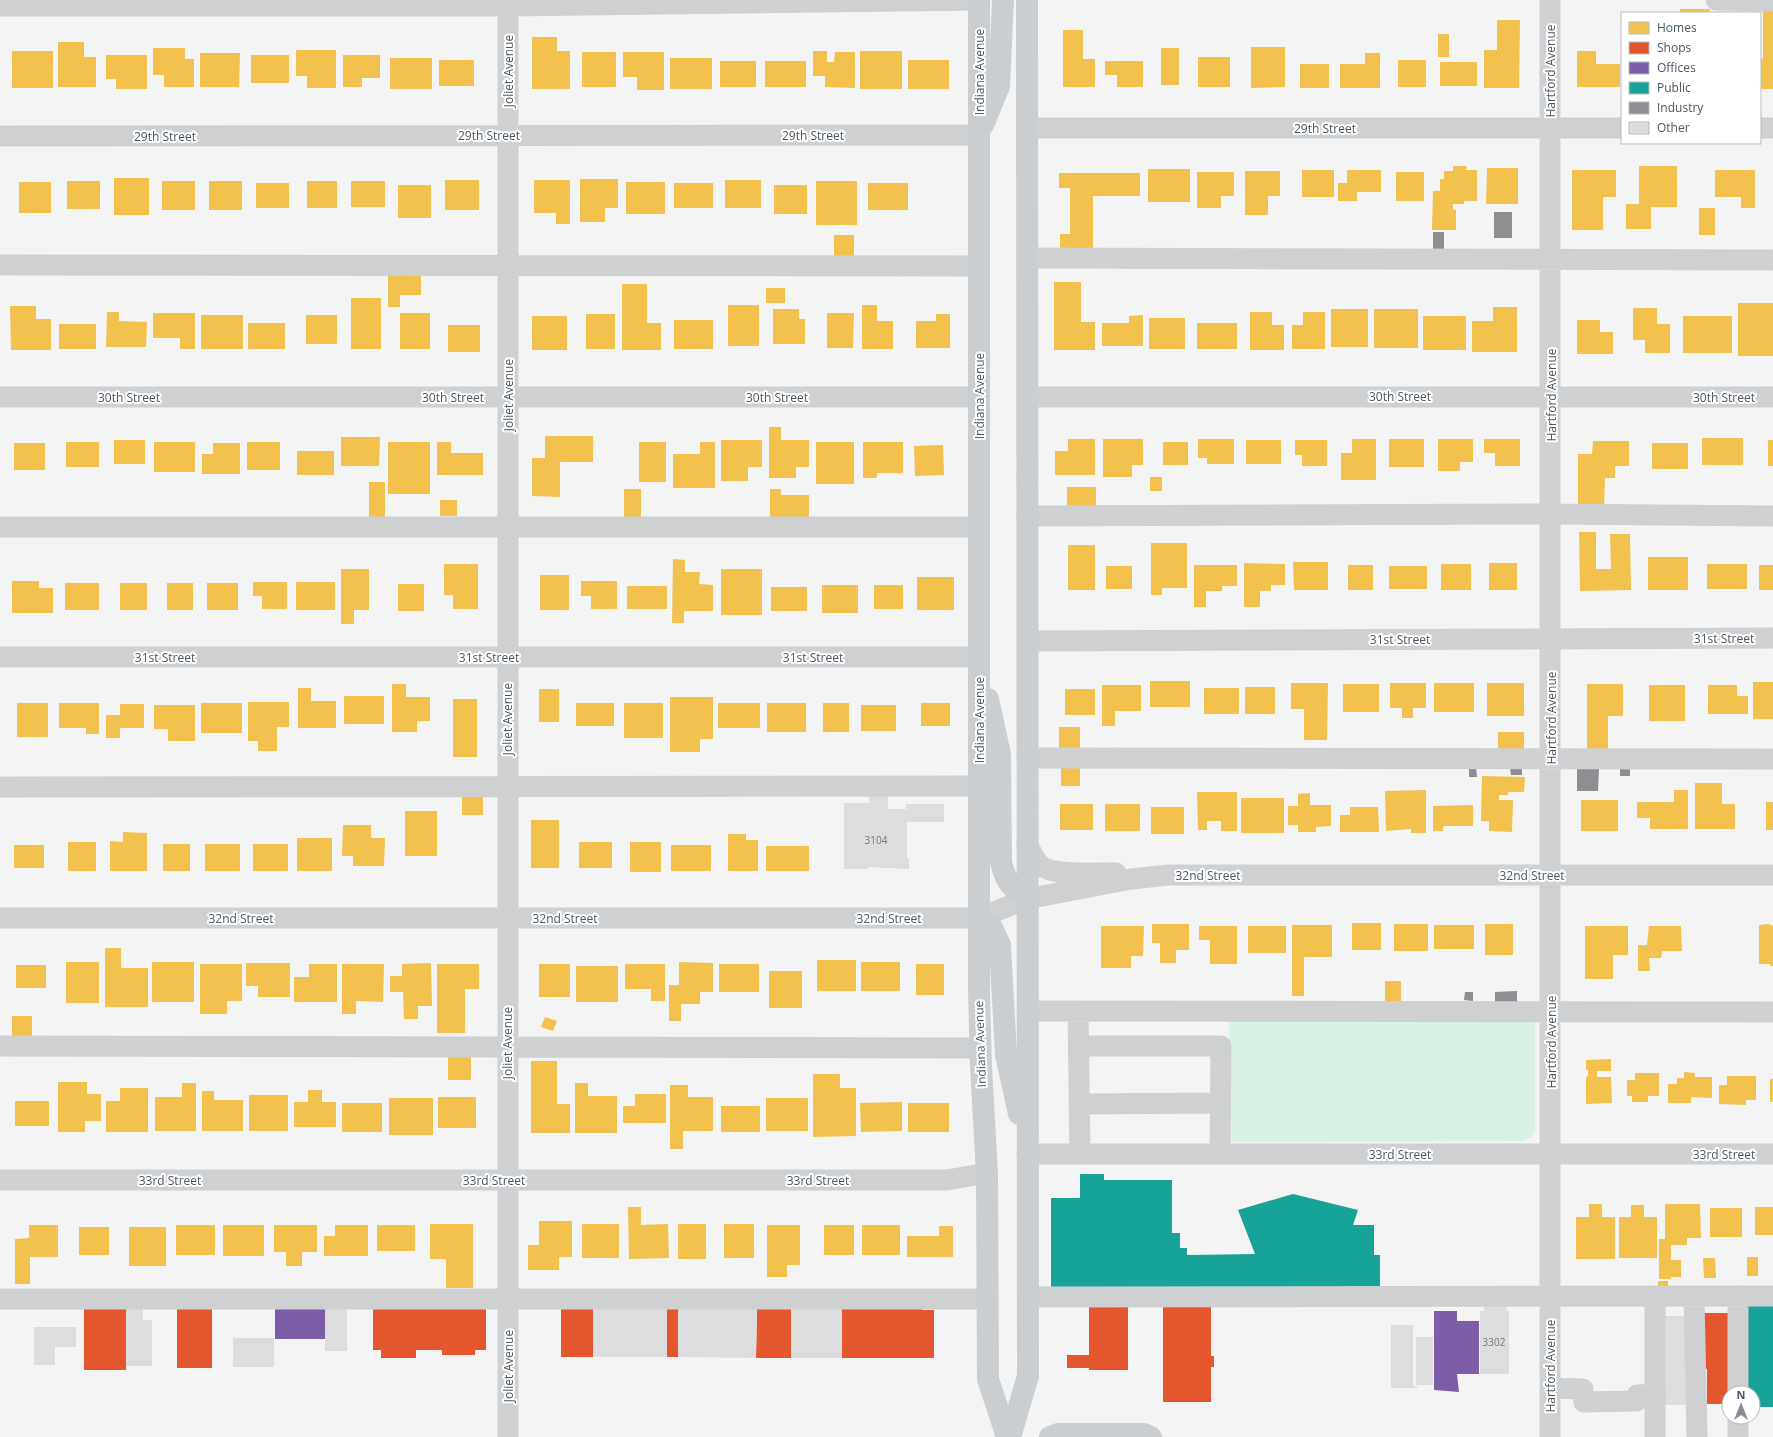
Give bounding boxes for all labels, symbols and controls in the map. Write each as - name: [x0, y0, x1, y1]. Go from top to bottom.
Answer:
- legend: [1621, 12, 1761, 144]
- text: Homes: [1657, 19, 1697, 36]
- street label: Hartford Avenue: [1542, 24, 1559, 118]
- street label: Indiana Avenue: [971, 28, 988, 115]
- street label: Joliet Avenue: [500, 35, 517, 108]
- text: Shops: [1657, 39, 1692, 56]
- text: Offices: [1657, 59, 1696, 76]
- text: Public: [1657, 79, 1691, 96]
- text: Industry: [1657, 99, 1704, 116]
- text: Other: [1657, 119, 1690, 136]
- street label: 29th Street: [1294, 120, 1356, 137]
- street label: 29th Street: [458, 127, 520, 144]
- street label: 29th Street: [782, 127, 844, 144]
- street label: 29th Street: [134, 128, 196, 145]
- street label: Hartford Avenue: [1543, 348, 1560, 442]
- street label: Indiana Avenue: [971, 352, 988, 439]
- street label: Joliet Avenue: [500, 359, 517, 432]
- street label: 30th Street: [1369, 388, 1431, 405]
- street label: 30th Street: [98, 389, 160, 406]
- street label: 30th Street: [422, 389, 484, 406]
- street label: 30th Street: [746, 389, 808, 406]
- street label: 30th Street: [1693, 389, 1755, 406]
- street label: 31st Street: [1694, 630, 1754, 647]
- street label: 31st Street: [1370, 631, 1430, 648]
- street label: 31st Street: [135, 649, 195, 666]
- street label: 31st Street: [459, 649, 519, 666]
- street label: 31st Street: [783, 649, 843, 666]
- street label: Hartford Avenue: [1543, 671, 1560, 765]
- street label: Indiana Avenue: [971, 676, 988, 763]
- street label: Joliet Avenue: [499, 683, 516, 756]
- house number: 3104: [865, 833, 888, 847]
- street label: 32nd Street: [1175, 867, 1241, 884]
- street label: 32nd Street: [1499, 867, 1565, 884]
- street label: 32nd Street: [208, 910, 274, 927]
- street label: 32nd Street: [532, 910, 598, 927]
- street label: 32nd Street: [856, 910, 922, 927]
- street label: Hartford Avenue: [1543, 995, 1560, 1089]
- street label: Indiana Avenue: [970, 1000, 990, 1088]
- street label: Joliet Avenue: [499, 1007, 516, 1080]
- street label: 33rd Street: [1369, 1146, 1431, 1163]
- street label: 33rd Street: [1693, 1146, 1755, 1163]
- street label: 33rd Street: [139, 1172, 201, 1189]
- street label: 33rd Street: [463, 1172, 525, 1189]
- street label: 33rd Street: [787, 1172, 849, 1189]
- street label: Hartford Avenue: [1542, 1319, 1559, 1413]
- street label: Joliet Avenue: [500, 1330, 517, 1403]
- house number: 3302: [1483, 1335, 1506, 1349]
- north arrow: [1721, 1385, 1761, 1425]
- text: N: [1737, 1387, 1745, 1402]

